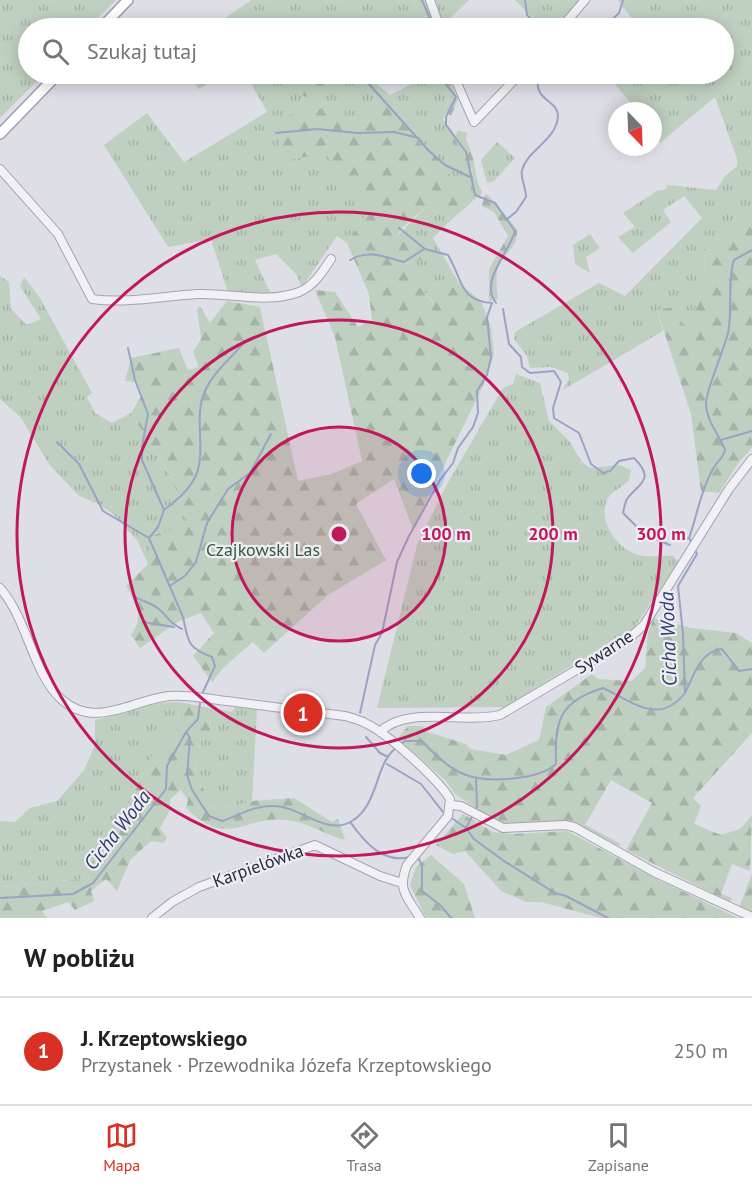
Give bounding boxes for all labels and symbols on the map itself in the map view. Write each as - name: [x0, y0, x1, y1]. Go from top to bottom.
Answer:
- north arrow: [608, 102, 662, 156]
- your location: [407, 459, 436, 488]
- text: 100 m: [421, 522, 471, 545]
- text: 200 m: [528, 522, 578, 545]
- text: 300 m: [636, 522, 686, 545]
- centre of rings: [329, 524, 349, 544]
- park label: Czajkowski Las: [206, 538, 320, 561]
- water label: Cicha Woda: [653, 591, 683, 687]
- street label: Sywarne: [570, 624, 637, 679]
- pin: 1: [284, 690, 322, 736]
- water label: Cicha Woda: [78, 785, 156, 875]
- street label: Karpielówka: [209, 839, 306, 893]

